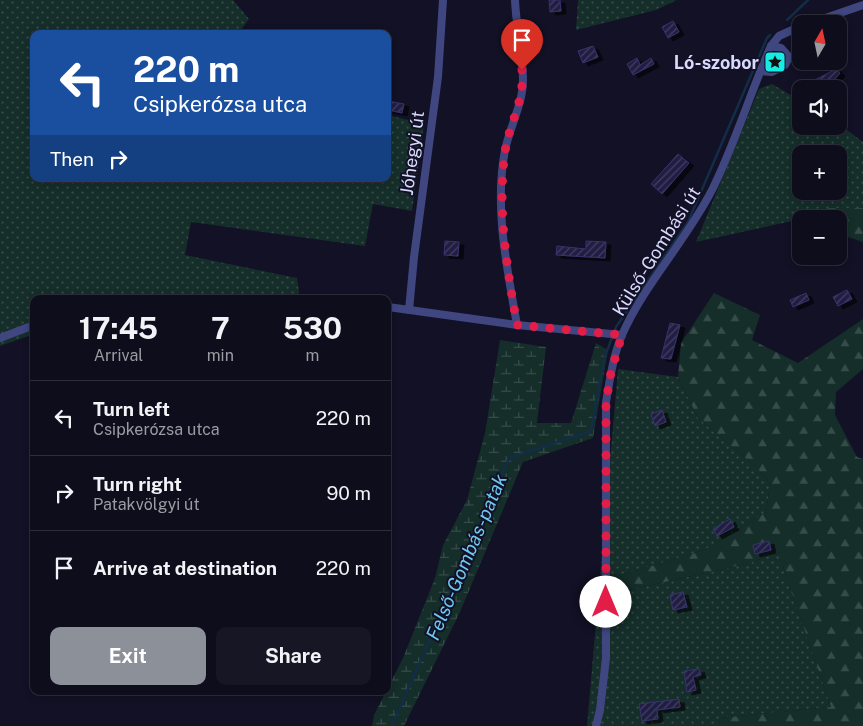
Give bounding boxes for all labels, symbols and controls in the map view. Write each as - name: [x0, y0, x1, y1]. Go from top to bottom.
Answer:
- north arrow: [792, 15, 848, 70]
- map controls: [792, 15, 847, 265]
- pin: [501, 19, 543, 70]
- icon: arrive: [508, 26, 536, 54]
- text: 220 m: [133, 49, 239, 90]
- icon: left: [50, 50, 115, 115]
- place icon: Ló-szobor: [763, 50, 787, 74]
- place label: Ló-szobor: [674, 52, 760, 73]
- button: sound: [792, 80, 847, 135]
- text: Csipkerózsa utca: [133, 91, 307, 117]
- street label: Jóhegyi út: [396, 110, 428, 196]
- icon: right: [104, 145, 132, 173]
- button: +: [792, 145, 847, 200]
- text: Then: [50, 148, 94, 170]
- street label: Külső-Gombási út: [608, 182, 704, 320]
- button: −: [792, 210, 847, 265]
- text: 17:45: [79, 310, 158, 346]
- text: 7: [211, 310, 230, 346]
- text: 530: [283, 310, 342, 346]
- text: Arrival: [94, 346, 143, 365]
- text: min: [207, 346, 234, 365]
- text: m: [306, 346, 319, 365]
- text: Turn left: [93, 398, 170, 420]
- icon: left: [50, 404, 78, 432]
- text: 220 m: [316, 407, 371, 429]
- text: Csipkerózsa utca: [93, 420, 220, 439]
- water label: Felső-Gombás-patak: [421, 470, 511, 643]
- text: Turn right: [93, 473, 182, 495]
- icon: right: [50, 479, 78, 507]
- text: 90 m: [327, 482, 371, 504]
- text: Patakvölgyi út: [93, 495, 200, 514]
- icon: arrive: [50, 554, 78, 582]
- text: Arrive at destination: [93, 557, 277, 579]
- text: 220 m: [316, 557, 371, 579]
- position arrow: [579, 575, 631, 627]
- button: Exit: [50, 627, 206, 685]
- button: Share: [216, 627, 371, 685]

